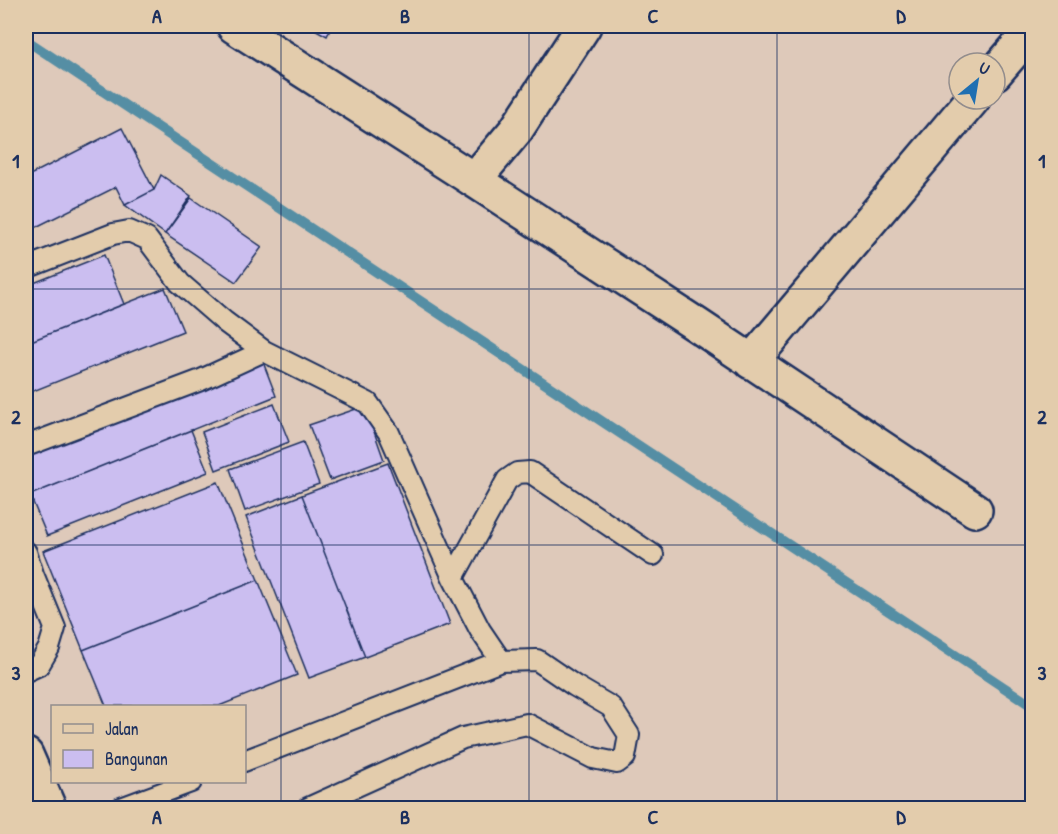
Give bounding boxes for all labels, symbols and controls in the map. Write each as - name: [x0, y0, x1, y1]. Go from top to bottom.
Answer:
- text: A: [152, 2, 162, 29]
- text: B: [400, 2, 410, 29]
- text: C: [648, 2, 659, 29]
- text: D: [896, 2, 906, 29]
- north arrow: [947, 51, 1007, 111]
- text: U: [975, 56, 994, 80]
- text: 1: [12, 147, 20, 174]
- text: 1: [1038, 147, 1046, 174]
- text: 2: [11, 403, 21, 430]
- text: 2: [1037, 403, 1047, 430]
- text: 3: [12, 659, 21, 686]
- text: 3: [1038, 659, 1047, 686]
- legend: [51, 705, 246, 783]
- text: Jalan: [105, 716, 139, 741]
- text: Bangunan: [105, 746, 168, 771]
- text: A: [152, 803, 162, 830]
- text: B: [400, 803, 410, 830]
- text: C: [648, 803, 659, 830]
- text: D: [896, 803, 906, 830]

